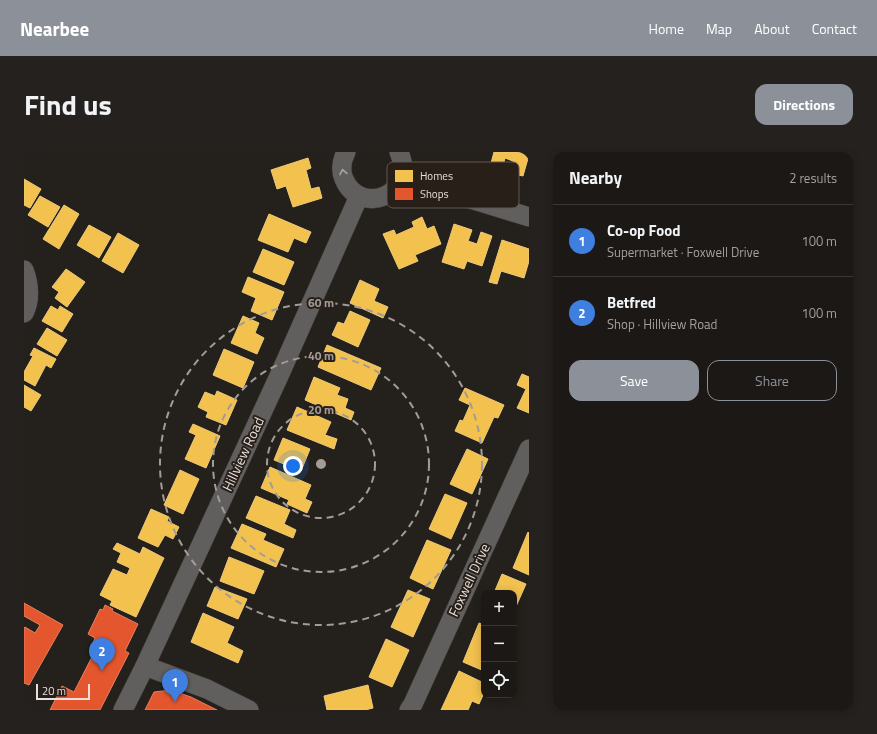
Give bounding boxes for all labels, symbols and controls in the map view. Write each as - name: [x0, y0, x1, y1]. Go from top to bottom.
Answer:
- text: Nearbee: [20, 14, 89, 43]
- text: Home: [649, 18, 684, 39]
- text: Map: [706, 18, 732, 39]
- text: About: [754, 18, 790, 39]
- text: Contact: [812, 18, 857, 39]
- text: Find us: [24, 83, 112, 126]
- button: Directions: [755, 84, 853, 125]
- legend: [387, 162, 519, 208]
- text: Nearby: [569, 165, 622, 191]
- text: Homes: [420, 168, 453, 184]
- text: 2 results: [789, 168, 837, 188]
- one-way arrow: [339, 169, 347, 176]
- text: Shops: [420, 186, 449, 202]
- text: Co-op Food: [607, 219, 680, 242]
- text: 1: [578, 231, 586, 251]
- text: 100 m: [801, 231, 837, 251]
- text: Supermarket · Foxwell Drive: [607, 242, 759, 262]
- text: Betfred: [607, 291, 656, 314]
- text: 60 m: [308, 293, 334, 312]
- text: 2: [578, 303, 586, 323]
- text: 100 m: [801, 303, 837, 323]
- text: Shop · Hillview Road: [607, 314, 717, 334]
- text: 40 m: [308, 346, 334, 365]
- button: Save: [569, 360, 699, 401]
- button: Share: [707, 360, 837, 401]
- text: 20 m: [308, 400, 334, 419]
- street label: Hillview Road: [216, 413, 269, 494]
- your location: [283, 456, 303, 476]
- centre of rings: [314, 457, 328, 471]
- street label: Foxwell Drive: [442, 540, 495, 620]
- map controls: [481, 590, 517, 698]
- button: +: [481, 590, 517, 626]
- button: −: [481, 626, 517, 662]
- pin: 2: [89, 638, 115, 671]
- button: locate: [481, 662, 517, 698]
- pin: 1: [162, 669, 188, 702]
- scale bar: [36, 682, 90, 701]
- text: 20 m: [42, 683, 66, 699]

